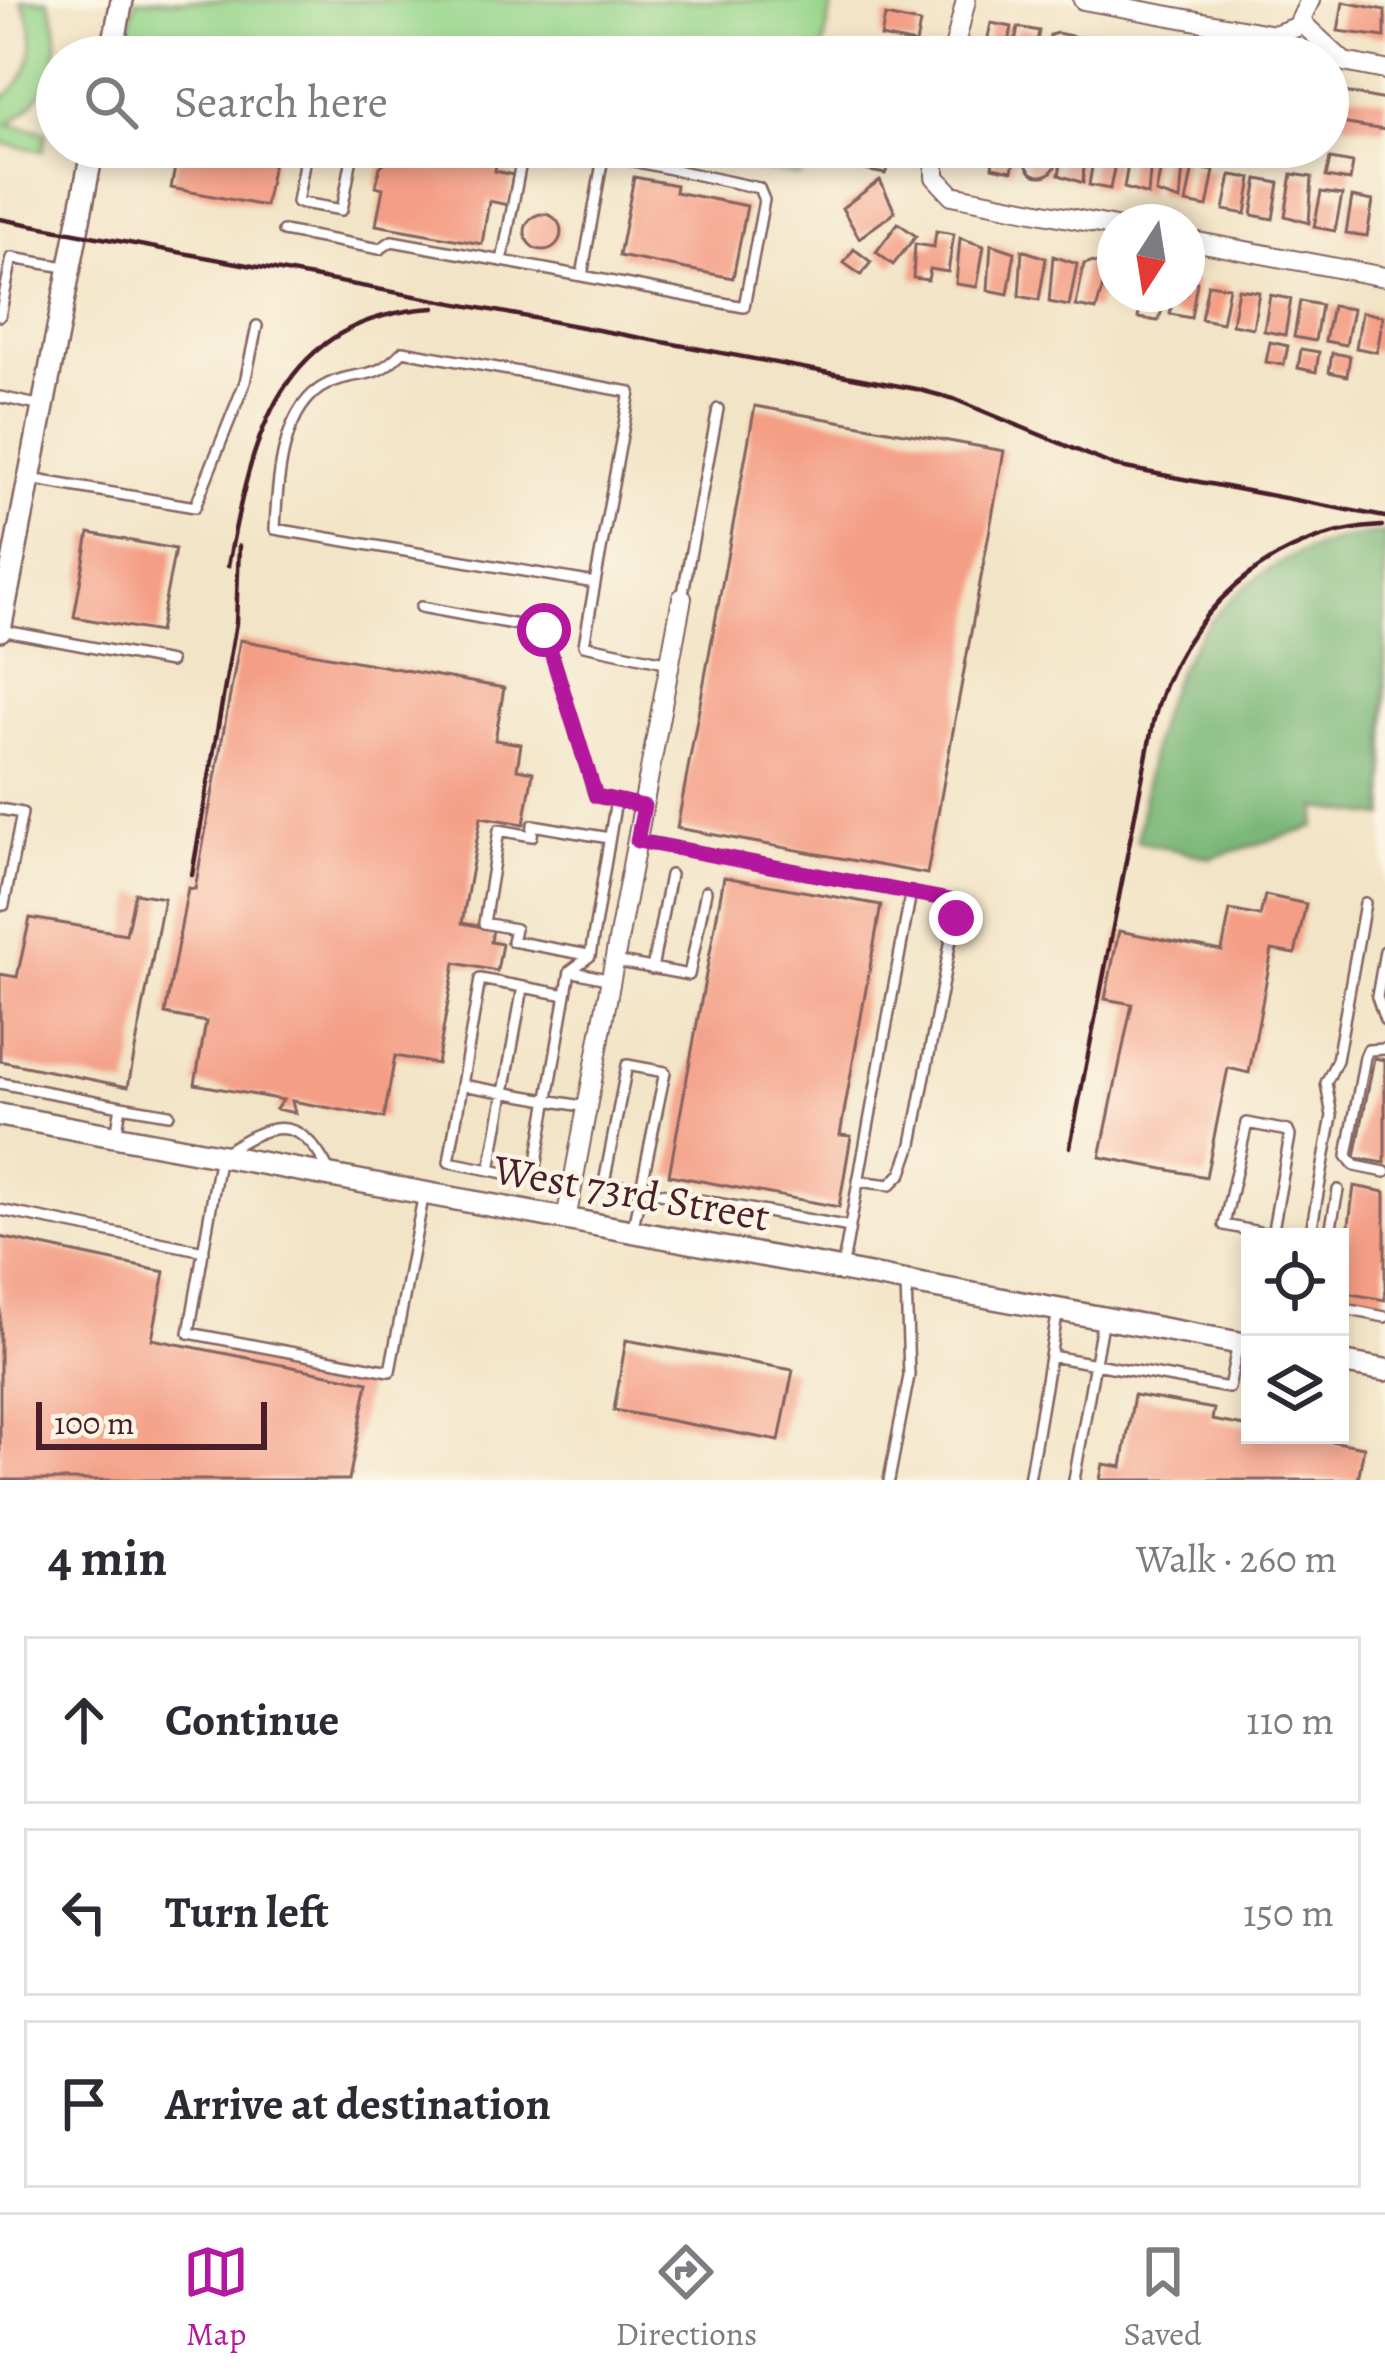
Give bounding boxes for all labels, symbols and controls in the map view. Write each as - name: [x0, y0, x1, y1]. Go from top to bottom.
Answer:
- search box: [36, 36, 1349, 168]
- icon: search: [78, 69, 144, 135]
- text: Search here: [174, 71, 388, 133]
- north arrow: [1097, 204, 1205, 312]
- route start: [517, 603, 571, 657]
- route end: [929, 891, 983, 945]
- street label: West 73rd Street: [489, 1140, 774, 1245]
- map controls: [1241, 1228, 1349, 1444]
- button: locate: [1241, 1228, 1349, 1336]
- button: layers: [1241, 1336, 1349, 1444]
- scale bar: [36, 1396, 267, 1449]
- text: 100 m: [54, 1400, 134, 1445]
- text: 4 min: [48, 1523, 167, 1593]
- text: Walk · 260 m: [1136, 1532, 1337, 1585]
- icon: ahead: [51, 1687, 117, 1753]
- text: Continue: [165, 1689, 339, 1751]
- text: 110 m: [1246, 1694, 1334, 1747]
- icon: left: [51, 1879, 117, 1945]
- text: Turn left: [165, 1881, 329, 1943]
- text: 150 m: [1243, 1886, 1334, 1939]
- icon: arrive: [51, 2071, 117, 2137]
- text: Arrive at destination: [165, 2073, 551, 2135]
- tab: Map: [183, 2239, 249, 2356]
- tab: Directions: [616, 2239, 757, 2356]
- tab: Saved: [1124, 2239, 1202, 2356]

